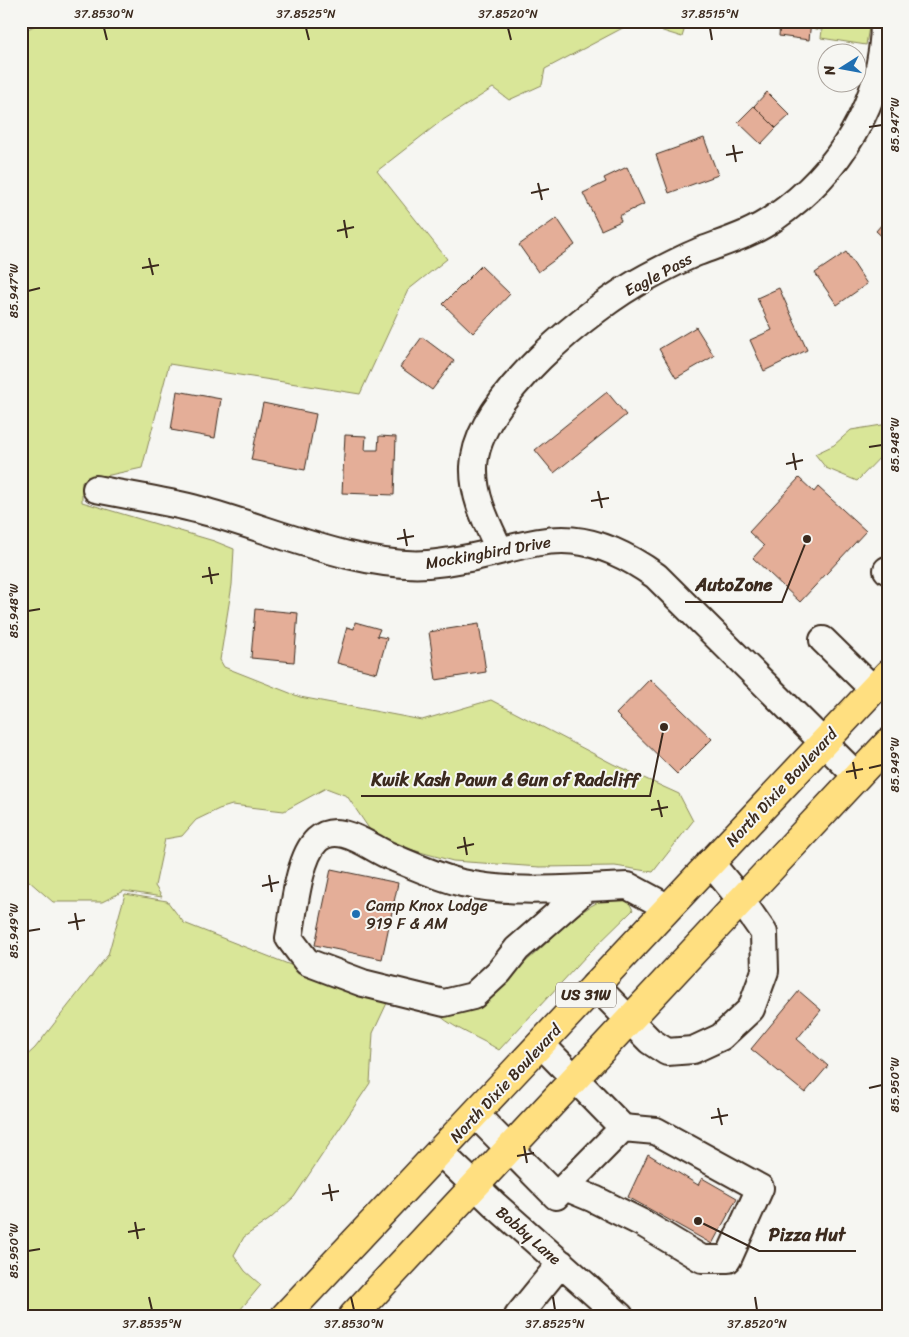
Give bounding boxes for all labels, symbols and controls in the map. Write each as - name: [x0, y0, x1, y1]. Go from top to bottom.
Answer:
- text: 37.8530°N: [74, 3, 134, 25]
- text: 37.8525°N: [276, 3, 336, 25]
- text: 37.8520°N: [478, 3, 538, 25]
- text: 37.8515°N: [681, 3, 739, 25]
- north arrow: [816, 42, 866, 92]
- text: N: [816, 63, 843, 79]
- text: 85.947°W: [884, 97, 906, 152]
- street label: Eagle Pass: [619, 244, 698, 305]
- text: 85.947°W: [3, 263, 25, 318]
- text: 85.948°W: [884, 417, 906, 472]
- street label: Mockingbird Drive: [423, 527, 553, 578]
- callout: AutoZone: [685, 569, 782, 602]
- text: AutoZone: [694, 569, 773, 601]
- text: 85.948°W: [3, 583, 25, 638]
- street label: North Dixie Boulevard: [718, 720, 846, 854]
- text: 85.949°W: [884, 737, 906, 792]
- callout: Kwik Kash Pawn & Gun of Radcliff: [361, 763, 650, 796]
- text: Kwik Kash Pawn & Gun of Radcliff: [370, 764, 642, 796]
- place label: Camp Knox Lodge 919 F & AM: [366, 891, 488, 938]
- text: 85.949°W: [3, 903, 25, 958]
- marker: Camp Knox Lodge 919 F & AM: [350, 908, 362, 920]
- road number: US 31W: [556, 982, 616, 1008]
- street label: North Dixie Boulevard: [442, 1016, 570, 1150]
- text: 85.950°W: [884, 1057, 906, 1112]
- street label: Bobby Lane: [489, 1198, 568, 1273]
- callout: Pizza Hut: [759, 1218, 856, 1251]
- text: Pizza Hut: [769, 1219, 847, 1251]
- text: 85.950°W: [3, 1223, 25, 1278]
- text: 37.8535°N: [122, 1313, 182, 1335]
- text: 37.8530°N: [324, 1313, 384, 1335]
- text: 37.8525°N: [525, 1313, 585, 1335]
- text: 37.8520°N: [727, 1313, 787, 1335]

